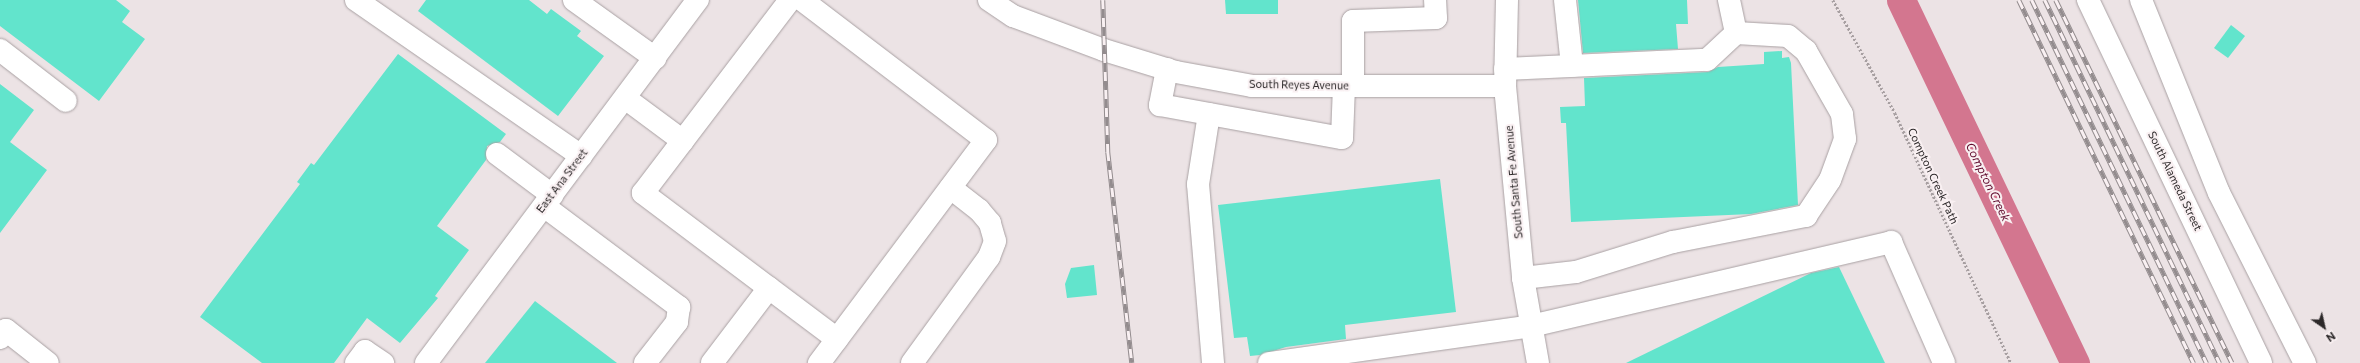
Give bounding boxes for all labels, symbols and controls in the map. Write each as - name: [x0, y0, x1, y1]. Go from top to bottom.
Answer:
- street label: South Reyes Avenue: [1249, 78, 1349, 92]
- street label: South Santa Fe Avenue: [1502, 125, 1526, 239]
- street label: Compton Creek Path: [1905, 126, 1961, 226]
- street label: South Alameda Street: [2145, 129, 2205, 233]
- water label: Compton Creek: [1963, 140, 2013, 224]
- street label: East Ana Street: [534, 146, 590, 216]
- north arrow: [2304, 307, 2344, 347]
- text: N: [2324, 330, 2338, 345]

